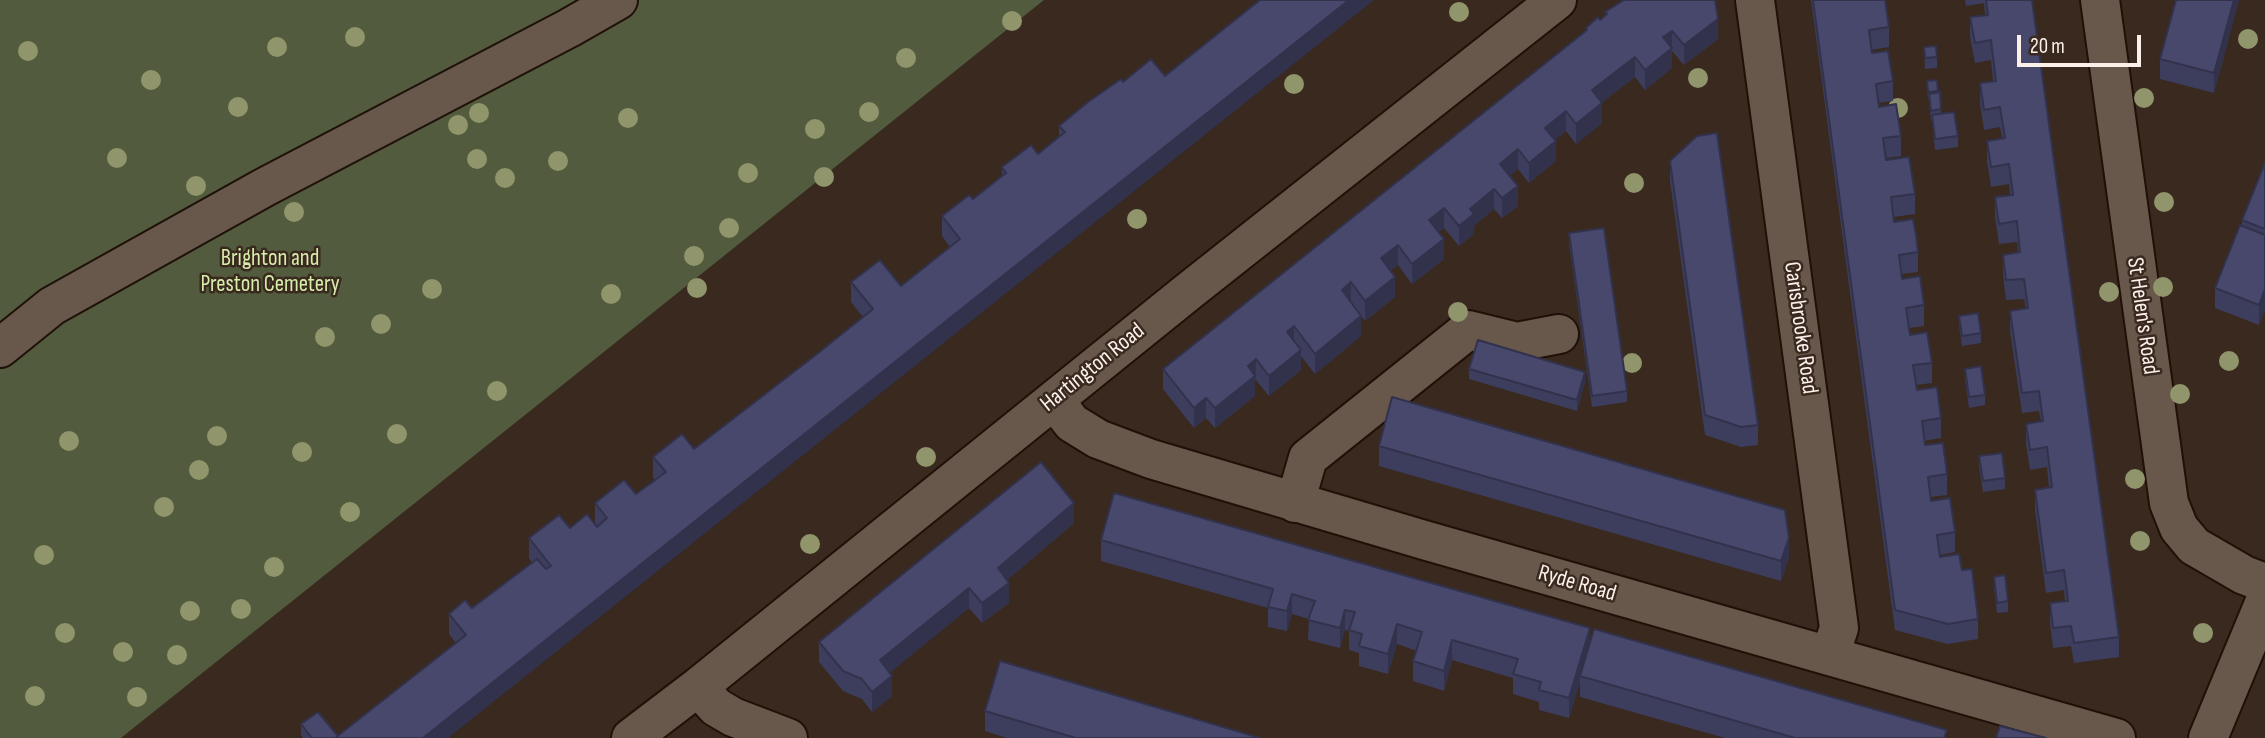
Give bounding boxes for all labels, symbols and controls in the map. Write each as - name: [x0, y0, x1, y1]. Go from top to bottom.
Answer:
- scale bar: [2020, 21, 2144, 65]
- text: 20 m: [2030, 34, 2065, 59]
- park label: Brighton and Preston Cemetery: [200, 245, 340, 299]
- street label: St Helen's Road: [2120, 256, 2164, 376]
- street label: Carisbrooke Road: [1777, 260, 1823, 396]
- street label: Hartington Road: [1035, 318, 1151, 418]
- street label: Ryde Road: [1535, 560, 1619, 608]

